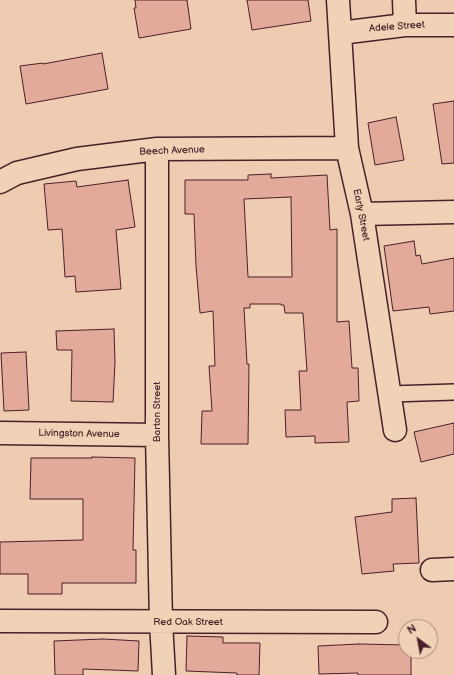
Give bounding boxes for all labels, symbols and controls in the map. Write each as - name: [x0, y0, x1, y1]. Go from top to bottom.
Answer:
- street label: Adele Street: [369, 19, 425, 35]
- street label: Beech Avenue: [139, 144, 205, 158]
- street label: Early Street: [350, 188, 372, 242]
- street label: Barton Street: [151, 382, 163, 442]
- street label: Livingston Avenue: [38, 427, 120, 441]
- street label: Red Oak Street: [153, 616, 223, 628]
- north arrow: [398, 619, 438, 659]
- text: N: [405, 622, 419, 637]

